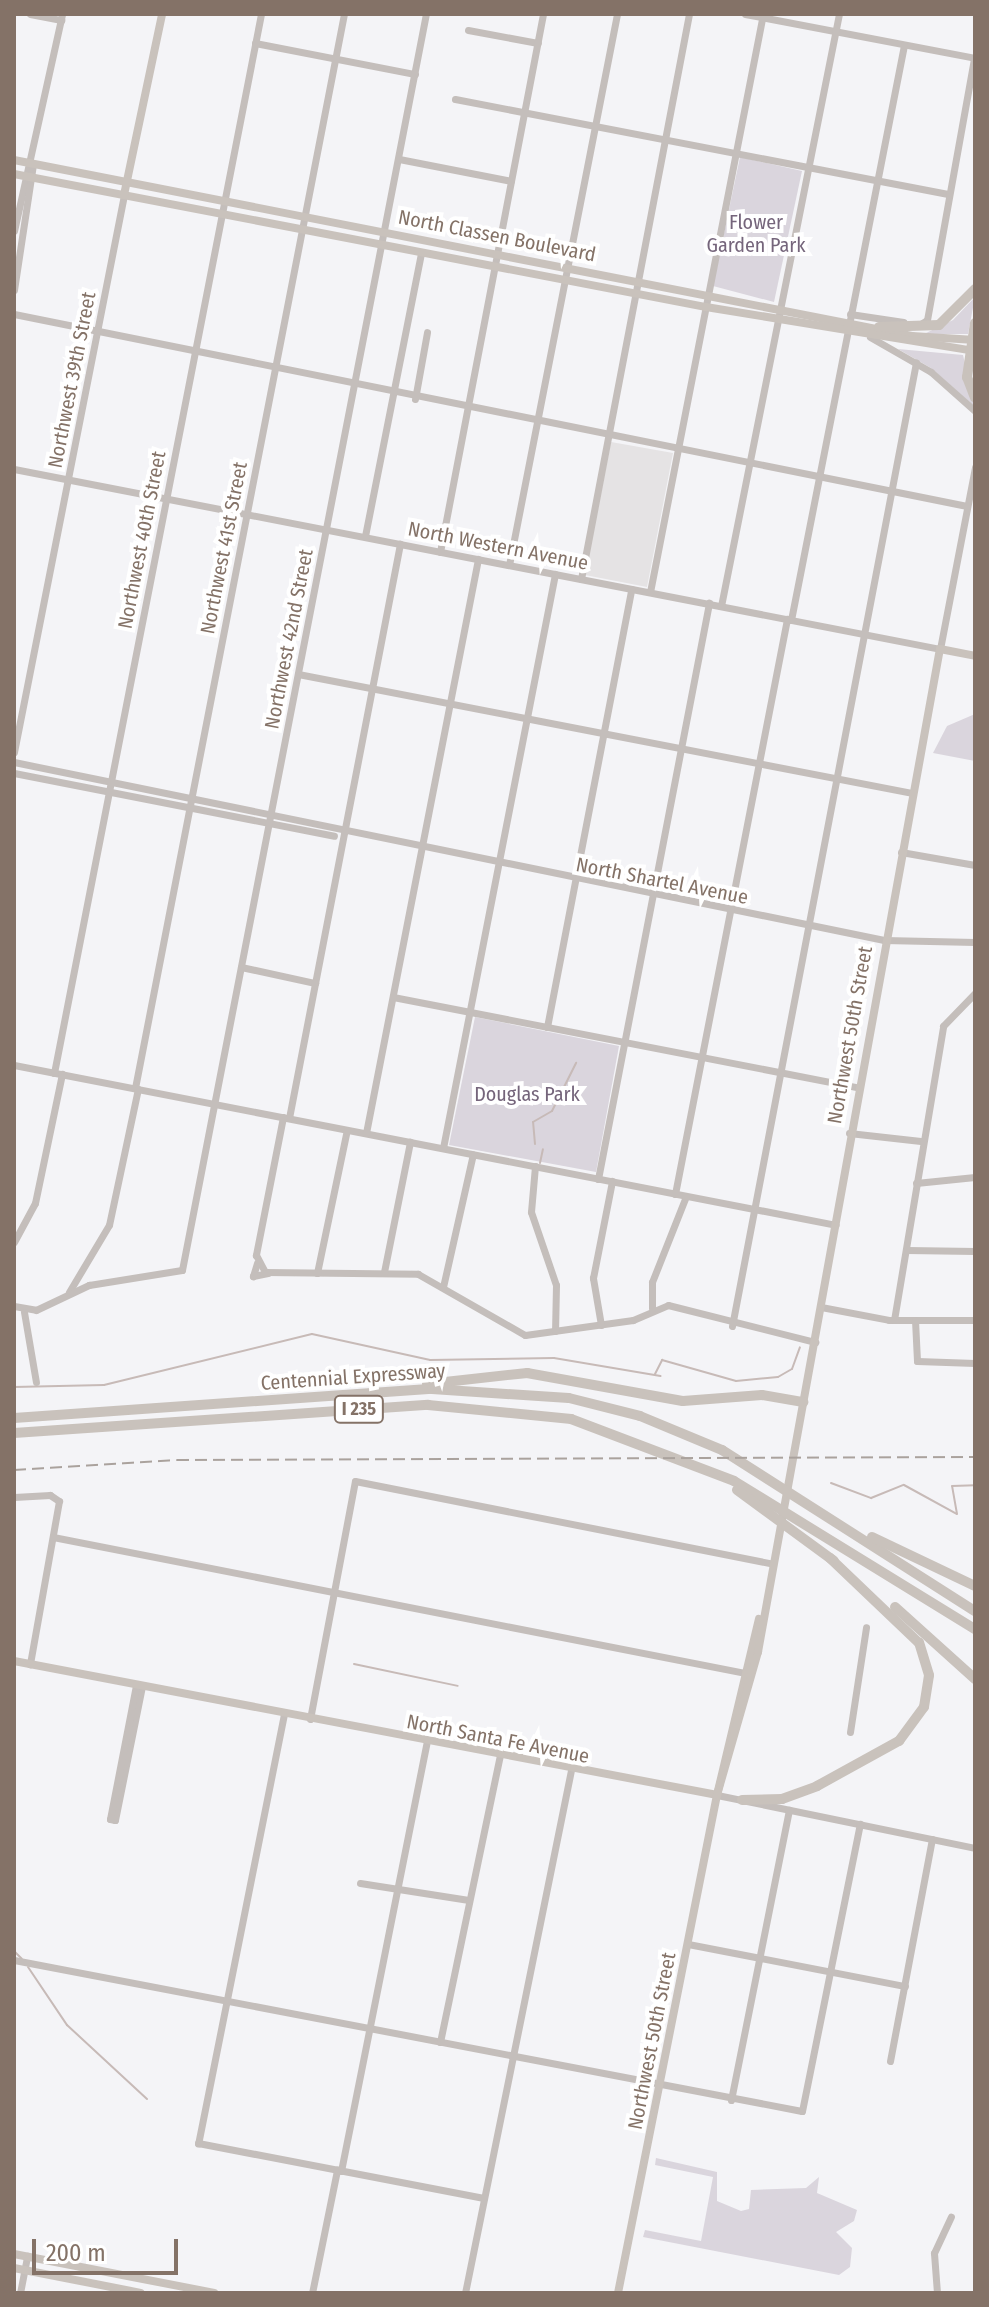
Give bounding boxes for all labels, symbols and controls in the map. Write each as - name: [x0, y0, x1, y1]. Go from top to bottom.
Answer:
- street label: North Classen Boulevard: [396, 205, 598, 267]
- park label: Flower Garden Park: [706, 211, 806, 258]
- street label: Northwest 39th Street: [43, 290, 101, 470]
- street label: Northwest 40th Street: [113, 449, 171, 631]
- street label: Northwest 41st Street: [196, 460, 252, 636]
- street label: North Western Avenue: [406, 517, 590, 575]
- street label: Northwest 42nd Street: [260, 547, 318, 731]
- street label: North Shartel Avenue: [574, 853, 750, 909]
- street label: Northwest 50th Street: [823, 944, 877, 1126]
- park label: Douglas Park: [474, 1082, 580, 1106]
- street label: Centennial Expressway: [260, 1359, 446, 1395]
- road number: I 235: [333, 1395, 385, 1423]
- street label: North Santa Fe Avenue: [405, 1710, 591, 1768]
- street label: Northwest 50th Street: [623, 1950, 681, 2132]
- scale bar: [36, 2223, 182, 2273]
- text: 200 m: [46, 2239, 106, 2267]

